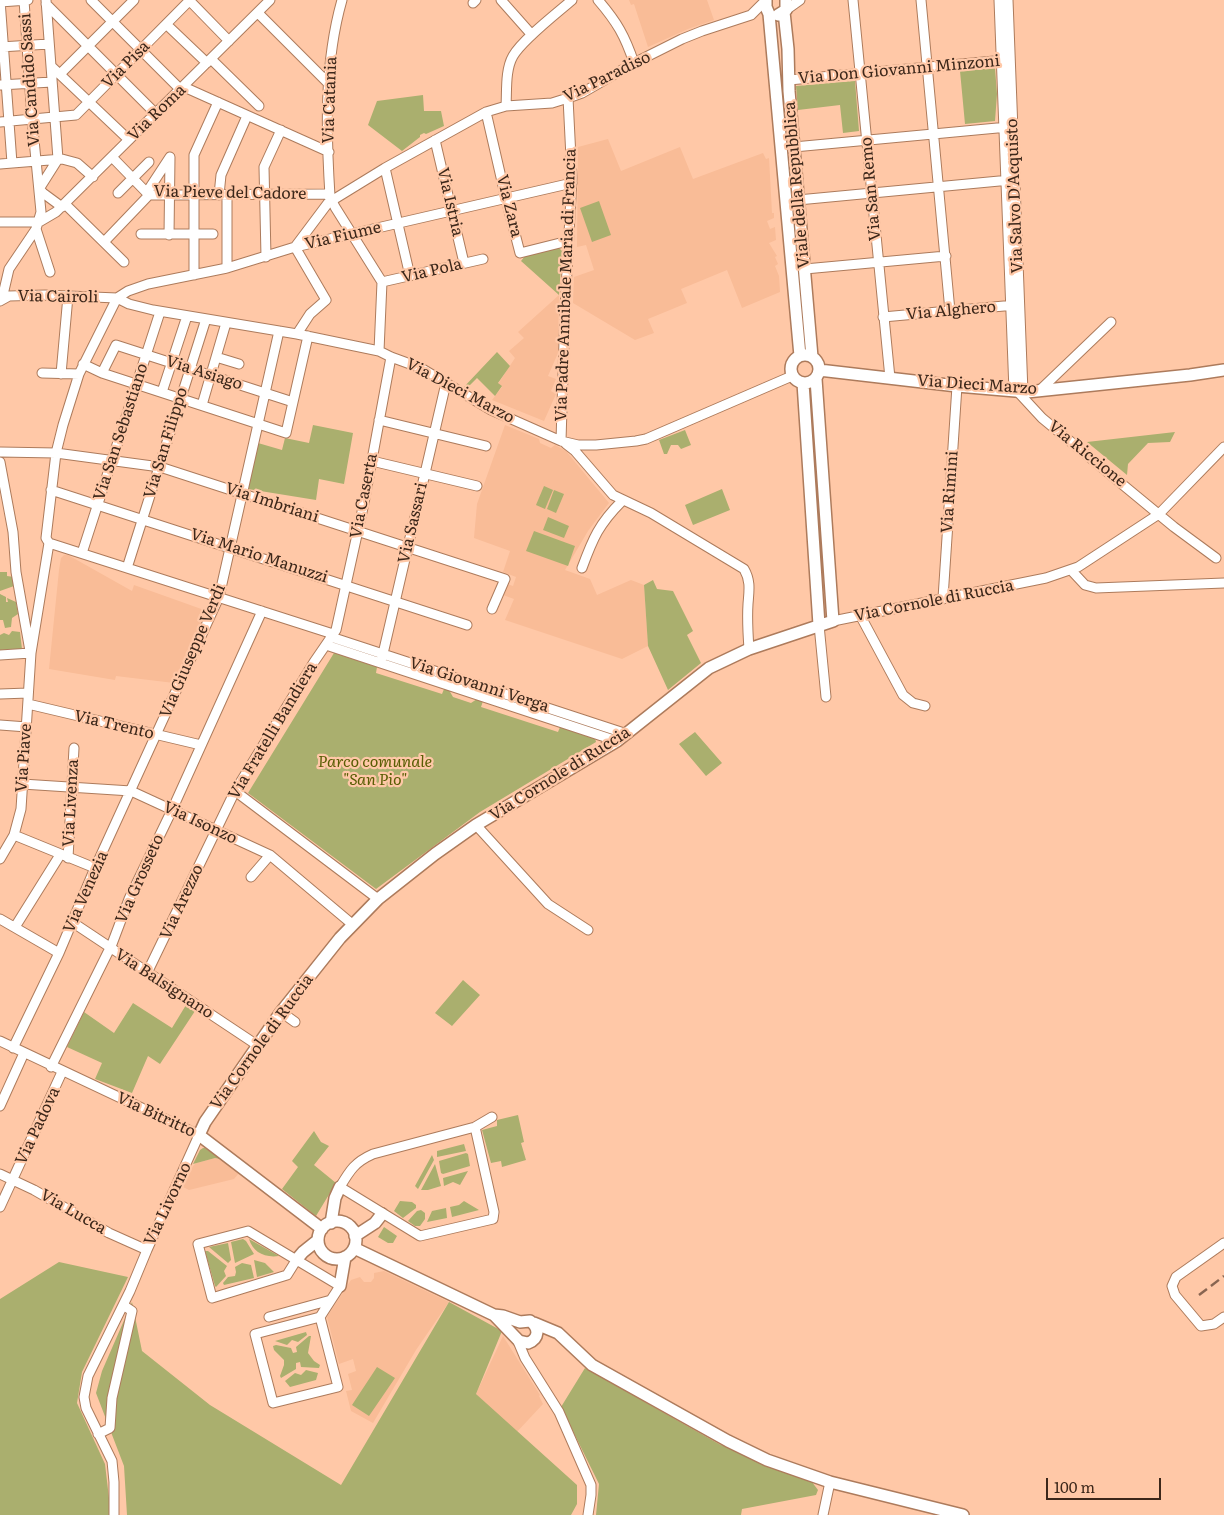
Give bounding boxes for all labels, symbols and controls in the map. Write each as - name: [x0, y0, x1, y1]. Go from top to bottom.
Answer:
- street label: Via Candido Sassi: [16, 13, 44, 147]
- street label: Via Pisa: [98, 37, 154, 93]
- street label: Via Paradiso: [560, 48, 654, 106]
- street label: Via Don Giovanni Minzoni: [797, 52, 1001, 88]
- street label: Via Catania: [319, 56, 341, 144]
- street label: Via Roma: [124, 81, 190, 145]
- street label: Viale della Repubblica: [780, 101, 814, 269]
- street label: Via Salvo D'Acquisto: [1003, 118, 1027, 274]
- street label: Via San Remo: [857, 136, 885, 242]
- street label: Via Padre Annibale Maria di Francia: [552, 148, 580, 422]
- street label: Via Istria: [433, 166, 467, 238]
- street label: Via Zara: [492, 173, 526, 239]
- street label: Via Pieve del Cadore: [153, 182, 307, 204]
- street label: Via Fiume: [303, 218, 383, 254]
- street label: Via Pola: [400, 255, 464, 287]
- street label: Via Cairoli: [17, 287, 99, 307]
- street label: Via Alghero: [905, 298, 997, 324]
- street label: Via Asiago: [163, 352, 245, 394]
- street label: Via Dieci Marzo: [403, 354, 517, 428]
- street label: Via San Sebastiano: [90, 361, 152, 503]
- street label: Via Dieci Marzo: [916, 371, 1038, 399]
- street label: Via San Filippo: [140, 385, 192, 501]
- street label: Via Riccione: [1044, 417, 1130, 491]
- street label: Via Rimini: [938, 450, 962, 534]
- street label: Via Caserta: [346, 452, 382, 540]
- street label: Via Imbriani: [223, 479, 321, 527]
- street label: Via Sassari: [394, 481, 432, 565]
- street label: Via Mario Manuzzi: [188, 525, 330, 587]
- street label: Via Cornole di Ruccia: [853, 576, 1015, 626]
- street label: Via Giuseppe Verdi: [156, 581, 230, 721]
- street label: Via Giovanni Verga: [407, 653, 551, 717]
- street label: Via Fratelli Bandiera: [224, 659, 322, 803]
- street label: Via Trento: [72, 706, 156, 744]
- street label: Via Piave: [12, 723, 36, 793]
- street label: Via Cornole di Ruccia: [486, 723, 634, 825]
- park label: Parco comunale "San Pio": [318, 752, 432, 790]
- street label: Via Livenza: [59, 759, 83, 847]
- street label: Via Isonzo: [160, 798, 240, 848]
- street label: Via Grosseto: [112, 831, 168, 927]
- street label: Via Venezia: [59, 848, 113, 936]
- street label: Via Arezzo: [156, 861, 208, 943]
- street label: Via Balsignano: [111, 945, 217, 1023]
- street label: Via Cornole di Ruccia: [207, 971, 317, 1113]
- street label: Via Padova: [12, 1084, 64, 1168]
- street label: Via Bitritto: [113, 1088, 199, 1142]
- street label: Via Livorno: [140, 1159, 196, 1249]
- street label: Via Lucca: [36, 1185, 110, 1239]
- scale bar: [1049, 1468, 1164, 1500]
- text: 100 m: [1054, 1475, 1095, 1498]

